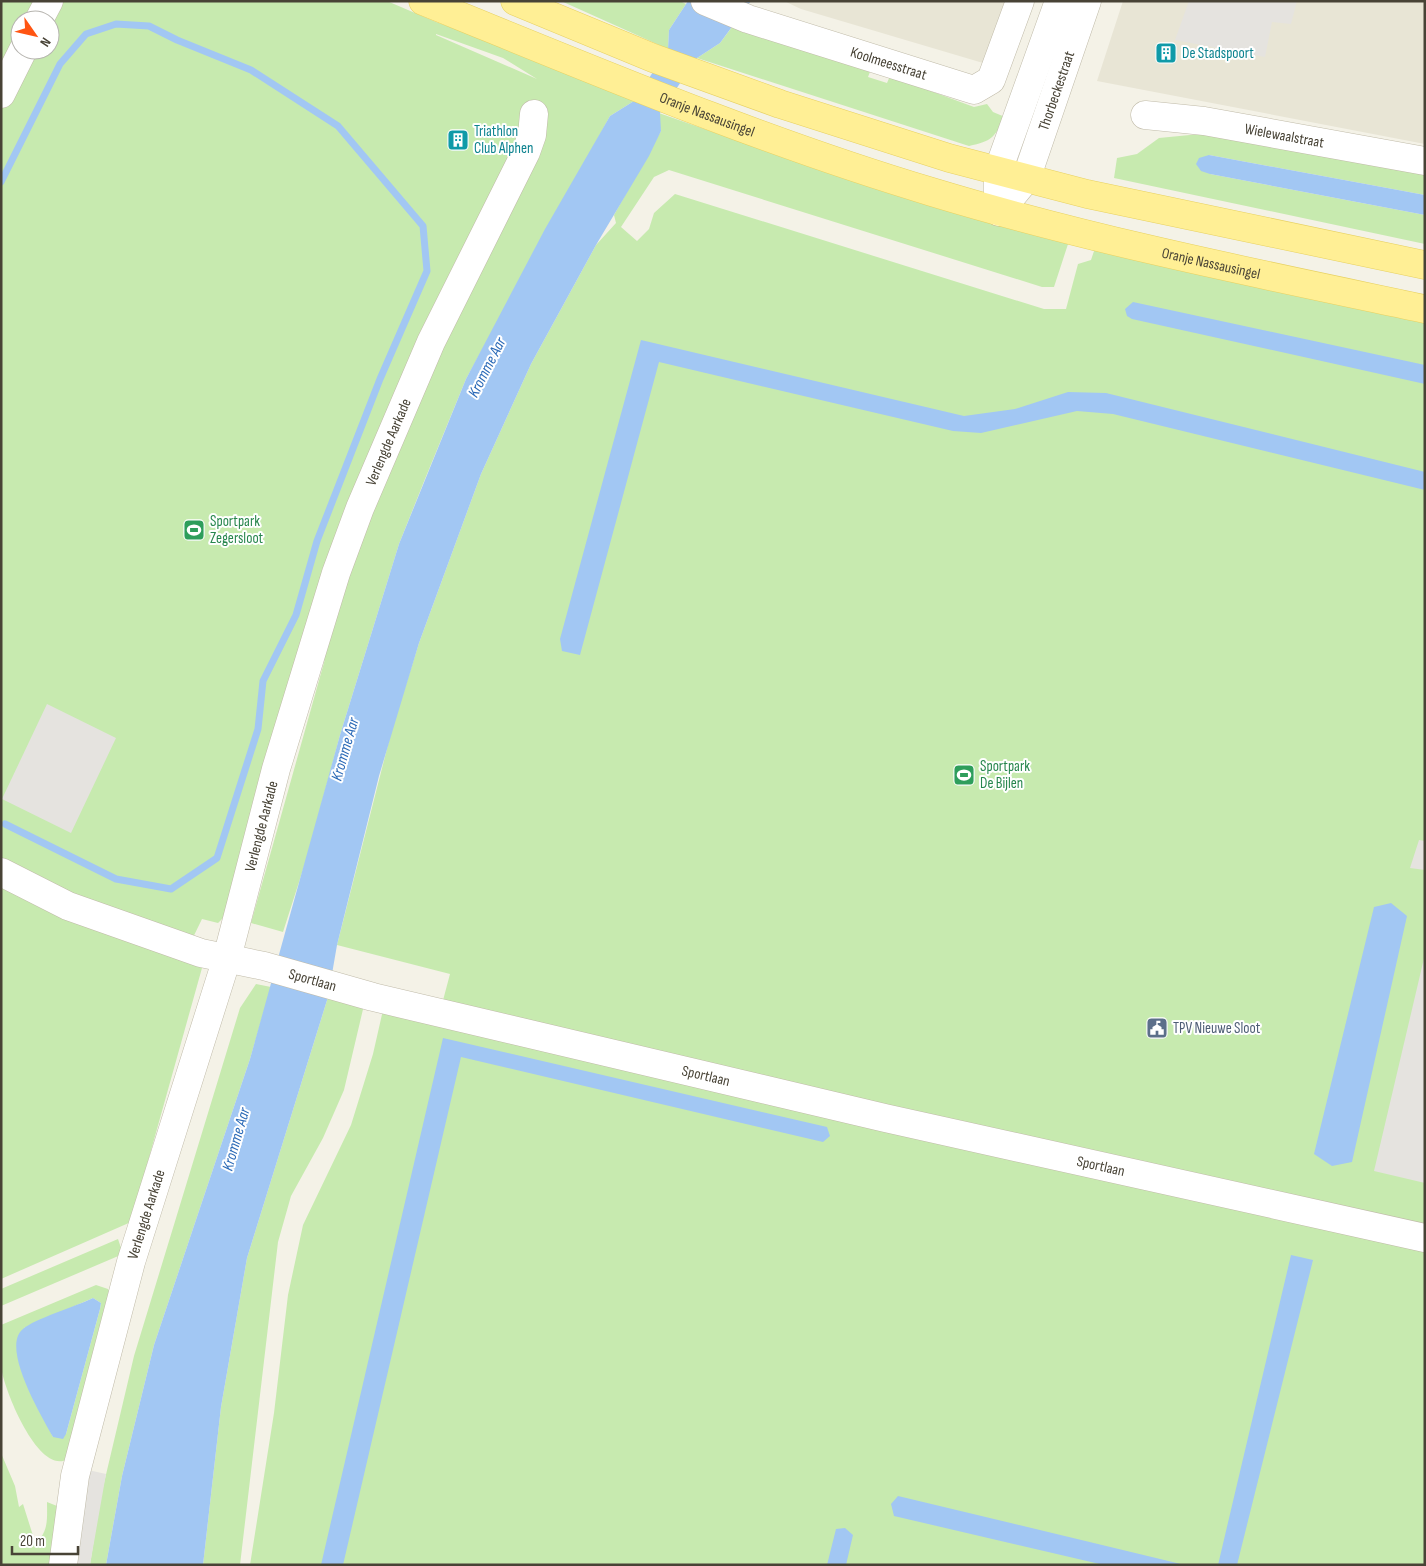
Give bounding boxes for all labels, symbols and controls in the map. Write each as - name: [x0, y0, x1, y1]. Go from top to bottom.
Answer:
- north arrow: [10, 10, 60, 60]
- text: N: [36, 34, 55, 50]
- building icon: De Stadspoort: [1154, 41, 1178, 65]
- street label: Koolmeesstraat: [848, 43, 929, 85]
- place label: De Stadspoort: [1182, 44, 1254, 63]
- street label: Thorbeckestraat: [1034, 48, 1079, 133]
- street label: Oranje Nassausingel: [657, 88, 757, 142]
- street label: Wielewaalstraat: [1243, 120, 1326, 153]
- place label: Triathlon Club Alphen: [474, 122, 533, 158]
- building icon: Triathlon Club Alphen: [446, 128, 470, 152]
- street label: Oranje Nassausingel: [1160, 244, 1262, 284]
- water label: Kromme Aar: [464, 334, 511, 401]
- street label: Verlengde Aarkade: [362, 396, 416, 489]
- place label: Sportpark Zegersloot: [210, 512, 264, 548]
- sports icon: Sportpark Zegersloot: [182, 518, 206, 542]
- water label: Kromme Aar: [327, 715, 364, 783]
- place label: Sportpark De Bijlen: [980, 757, 1030, 793]
- sports icon: Sportpark De Bijlen: [952, 763, 976, 787]
- street label: Verlengde Aarkade: [241, 779, 283, 874]
- street label: Sportlaan: [286, 964, 338, 996]
- public building icon: TPV Nieuwe Sloot: [1145, 1016, 1169, 1040]
- place label: TPV Nieuwe Sloot: [1173, 1019, 1261, 1038]
- street label: Sportlaan: [680, 1061, 732, 1091]
- water label: Kromme Aar: [218, 1105, 255, 1173]
- street label: Sportlaan: [1075, 1152, 1127, 1181]
- street label: Verlengde Aarkade: [123, 1167, 170, 1262]
- scale bar: [12, 1524, 79, 1556]
- text: 20 m: [20, 1532, 45, 1551]

